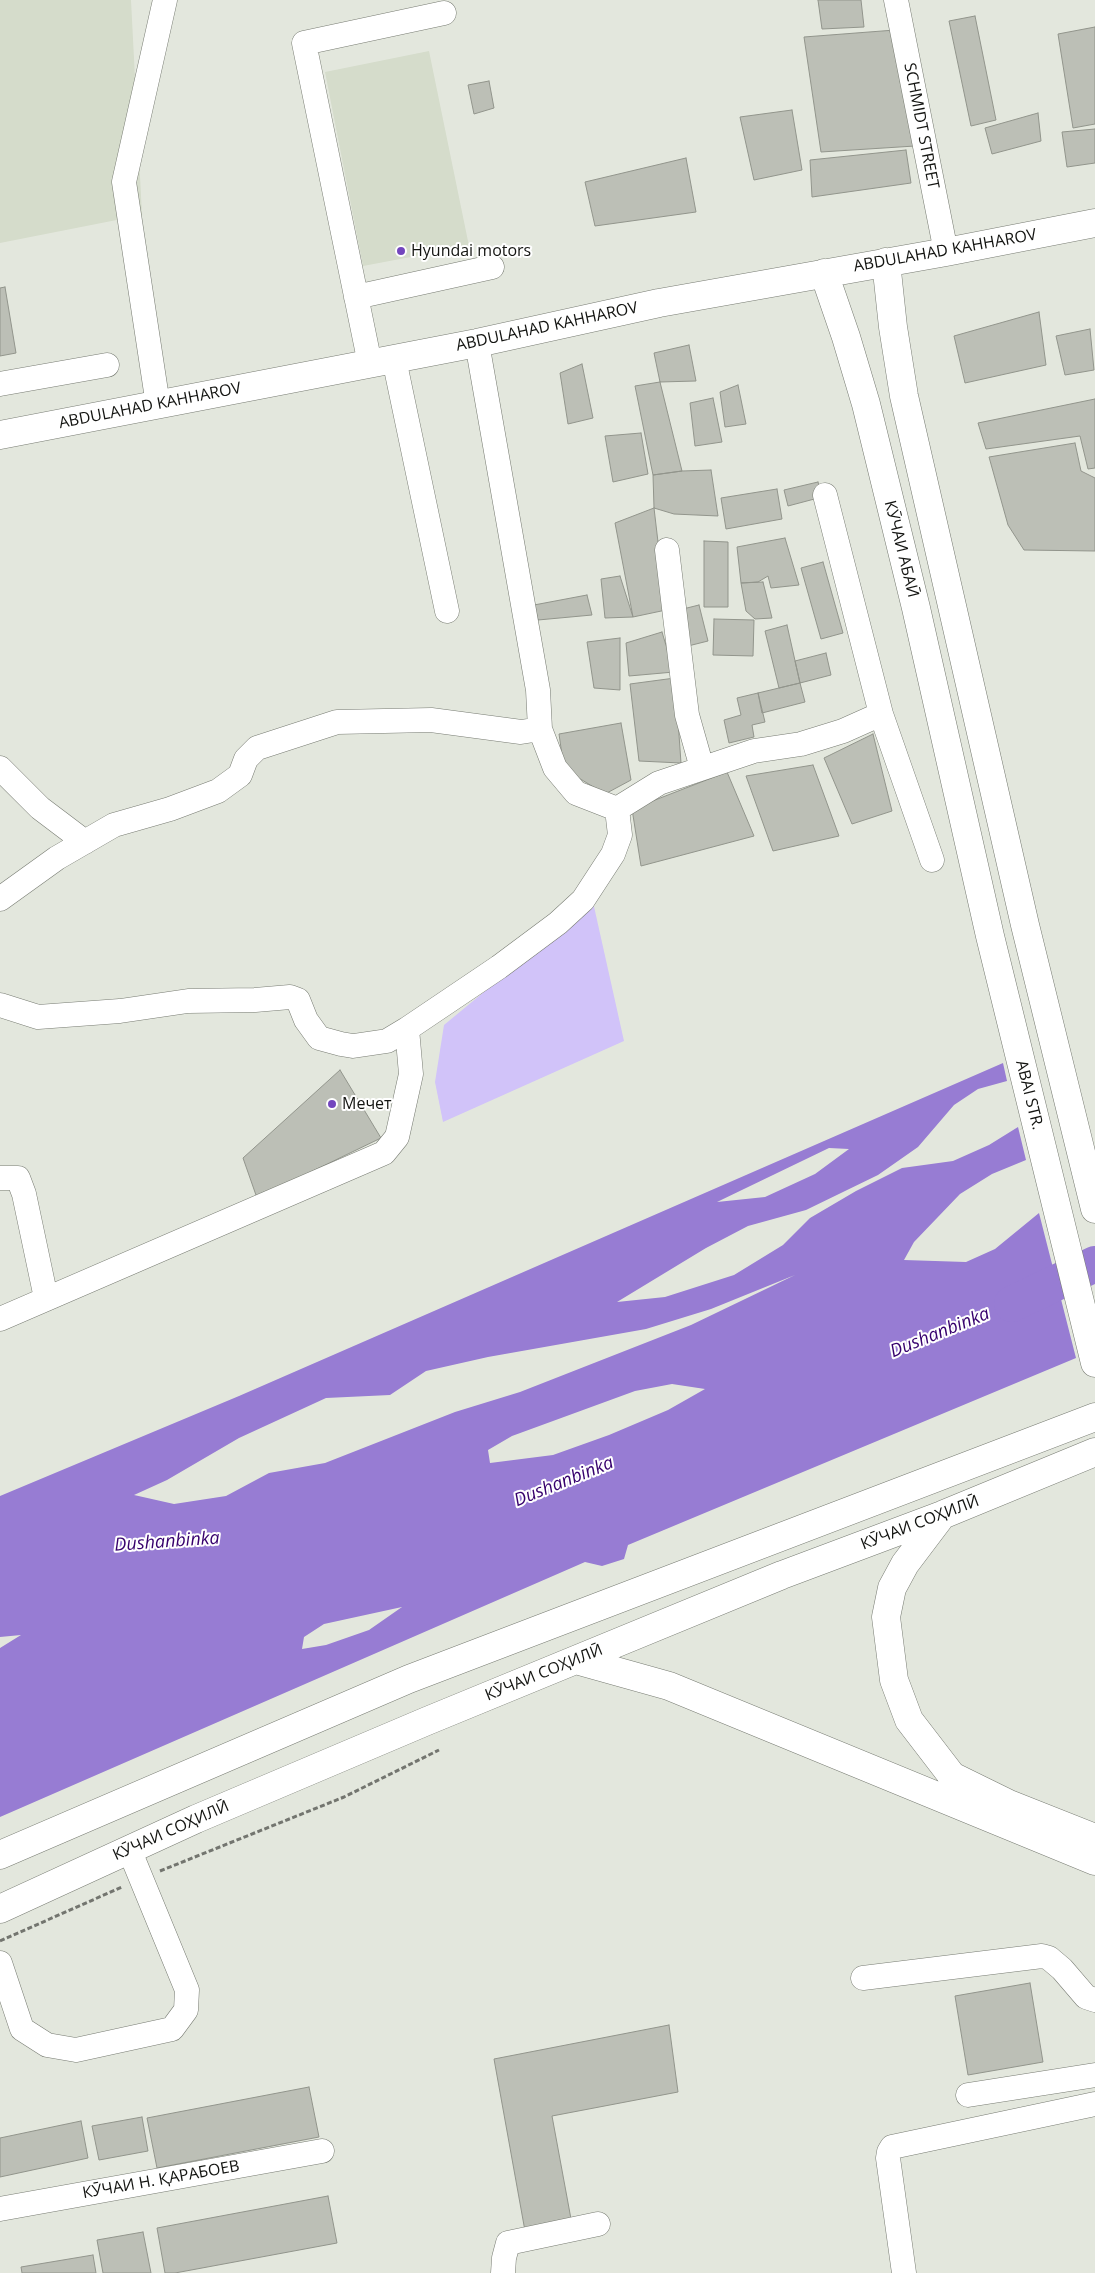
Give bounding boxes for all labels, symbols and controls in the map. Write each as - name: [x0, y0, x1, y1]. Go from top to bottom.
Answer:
- street label: SCHMIDT STREET: [899, 61, 943, 191]
- street label: ABDULAHAD KAHHAROV: [852, 225, 1038, 277]
- place label: Hyundai motors: [411, 241, 531, 261]
- marker: Hyundai motors: [395, 245, 407, 257]
- street label: ABDULAHAD KAHHAROV: [454, 298, 640, 356]
- street label: ABDULAHAD KAHHAROV: [57, 379, 243, 433]
- street label: КӮЧАИ АБАӢ: [880, 498, 922, 600]
- street label: ABAI STR.: [1011, 1058, 1047, 1132]
- place label: Мечет: [342, 1094, 392, 1114]
- marker: Мечет: [326, 1098, 338, 1110]
- water label: Dushanbinka: [887, 1303, 993, 1363]
- water label: Dushanbinka: [511, 1452, 617, 1512]
- street label: КӮЧАИ СОҲИЛӢ: [858, 1492, 982, 1554]
- water label: Dushanbinka: [114, 1528, 220, 1556]
- street label: КӮЧАИ СОҲИЛӢ: [482, 1641, 606, 1705]
- street label: КӮЧАИ СОҲИЛӢ: [110, 1797, 232, 1865]
- street label: КӮЧАИ Н. ҚАРАБОЕВ: [81, 2157, 241, 2203]

